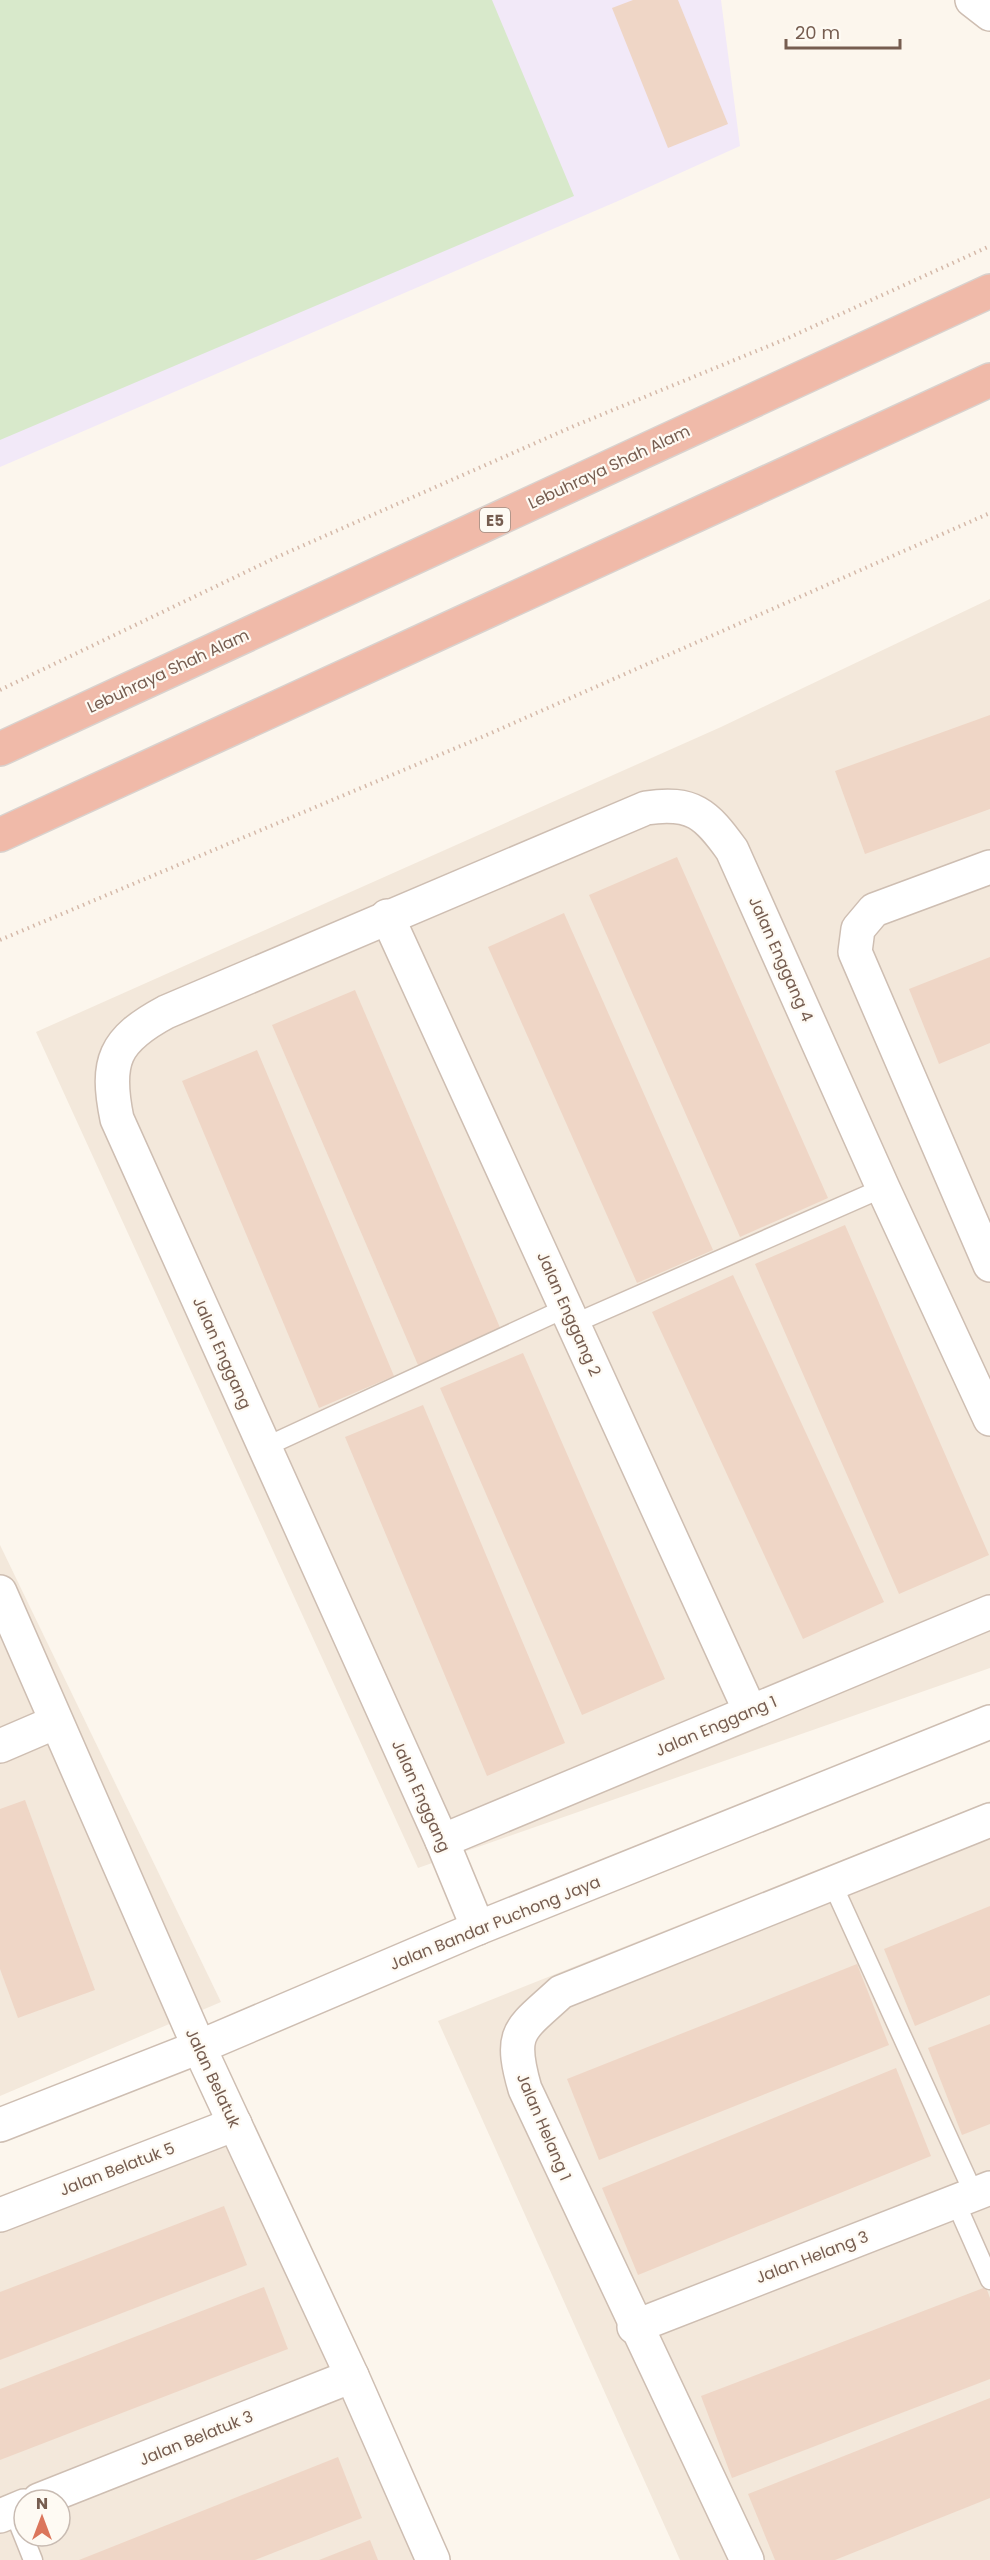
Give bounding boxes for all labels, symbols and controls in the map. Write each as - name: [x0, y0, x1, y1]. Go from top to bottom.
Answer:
- scale bar: [786, 12, 900, 50]
- text: 20 m: [795, 20, 840, 45]
- street label: Lebuhraya Shah Alam: [524, 419, 694, 515]
- road number: E5: [480, 508, 510, 532]
- street label: Lebuhraya Shah Alam: [83, 623, 253, 719]
- street label: Jalan Enggang 4: [743, 893, 819, 1025]
- street label: Jalan Enggang 2: [531, 1248, 607, 1380]
- street label: Jalan Enggang: [187, 1293, 257, 1413]
- street label: Jalan Enggang 1: [652, 1690, 780, 1762]
- street label: Jalan Enggang: [386, 1736, 456, 1856]
- street label: Jalan Bandar Puchong Jaya: [386, 1870, 604, 1976]
- street label: Jalan Belatuk: [180, 2024, 246, 2132]
- street label: Jalan Helang 1: [511, 2070, 577, 2184]
- street label: Jalan Belatuk 5: [56, 2136, 178, 2202]
- street label: Jalan Helang 3: [752, 2225, 872, 2289]
- street label: Jalan Belatuk 3: [136, 2405, 256, 2471]
- north arrow: [12, 2488, 72, 2548]
- text: N: [36, 2492, 48, 2515]

